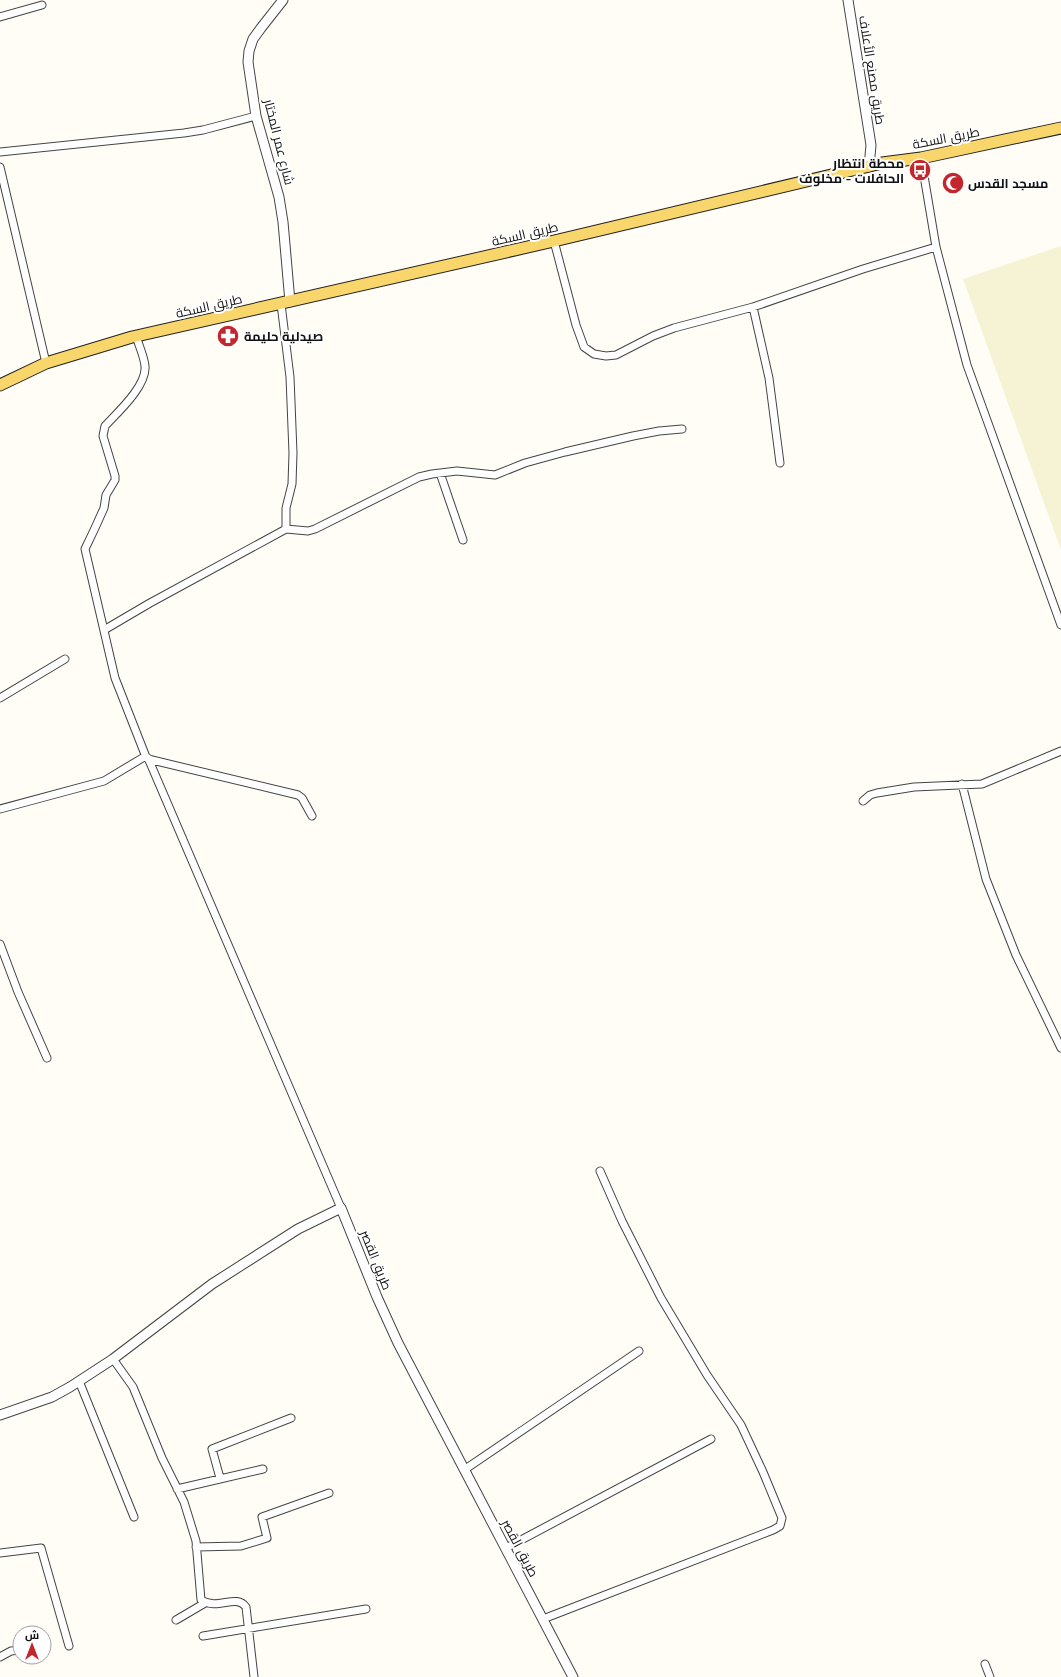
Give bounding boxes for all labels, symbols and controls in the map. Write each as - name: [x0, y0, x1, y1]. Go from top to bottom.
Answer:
- street label: طريق مصنع الأعلاف: [855, 14, 889, 126]
- street label: شارع عمر المختار: [260, 96, 298, 187]
- street label: طريق السكة: [911, 123, 981, 153]
- place label: محطة انتظار الحافلات - مخلوف: [799, 155, 904, 187]
- bus stop icon: محطة انتظار الحافلات - مخلوف: [907, 157, 933, 183]
- mosque icon: مسجد القدس: [940, 170, 966, 196]
- place label: مسجد القدس: [968, 175, 1048, 192]
- street label: طريق السكة: [490, 218, 560, 250]
- street label: طريق السكة: [174, 290, 244, 322]
- pharmacy icon: صيدلية حليمة: [215, 323, 241, 349]
- place label: صيدلية حليمة: [244, 328, 323, 345]
- street label: طريق القصر: [356, 1227, 396, 1293]
- street label: طريق القصر: [497, 1515, 542, 1580]
- north arrow: [12, 1625, 52, 1665]
- text: ش: [25, 1628, 39, 1642]

